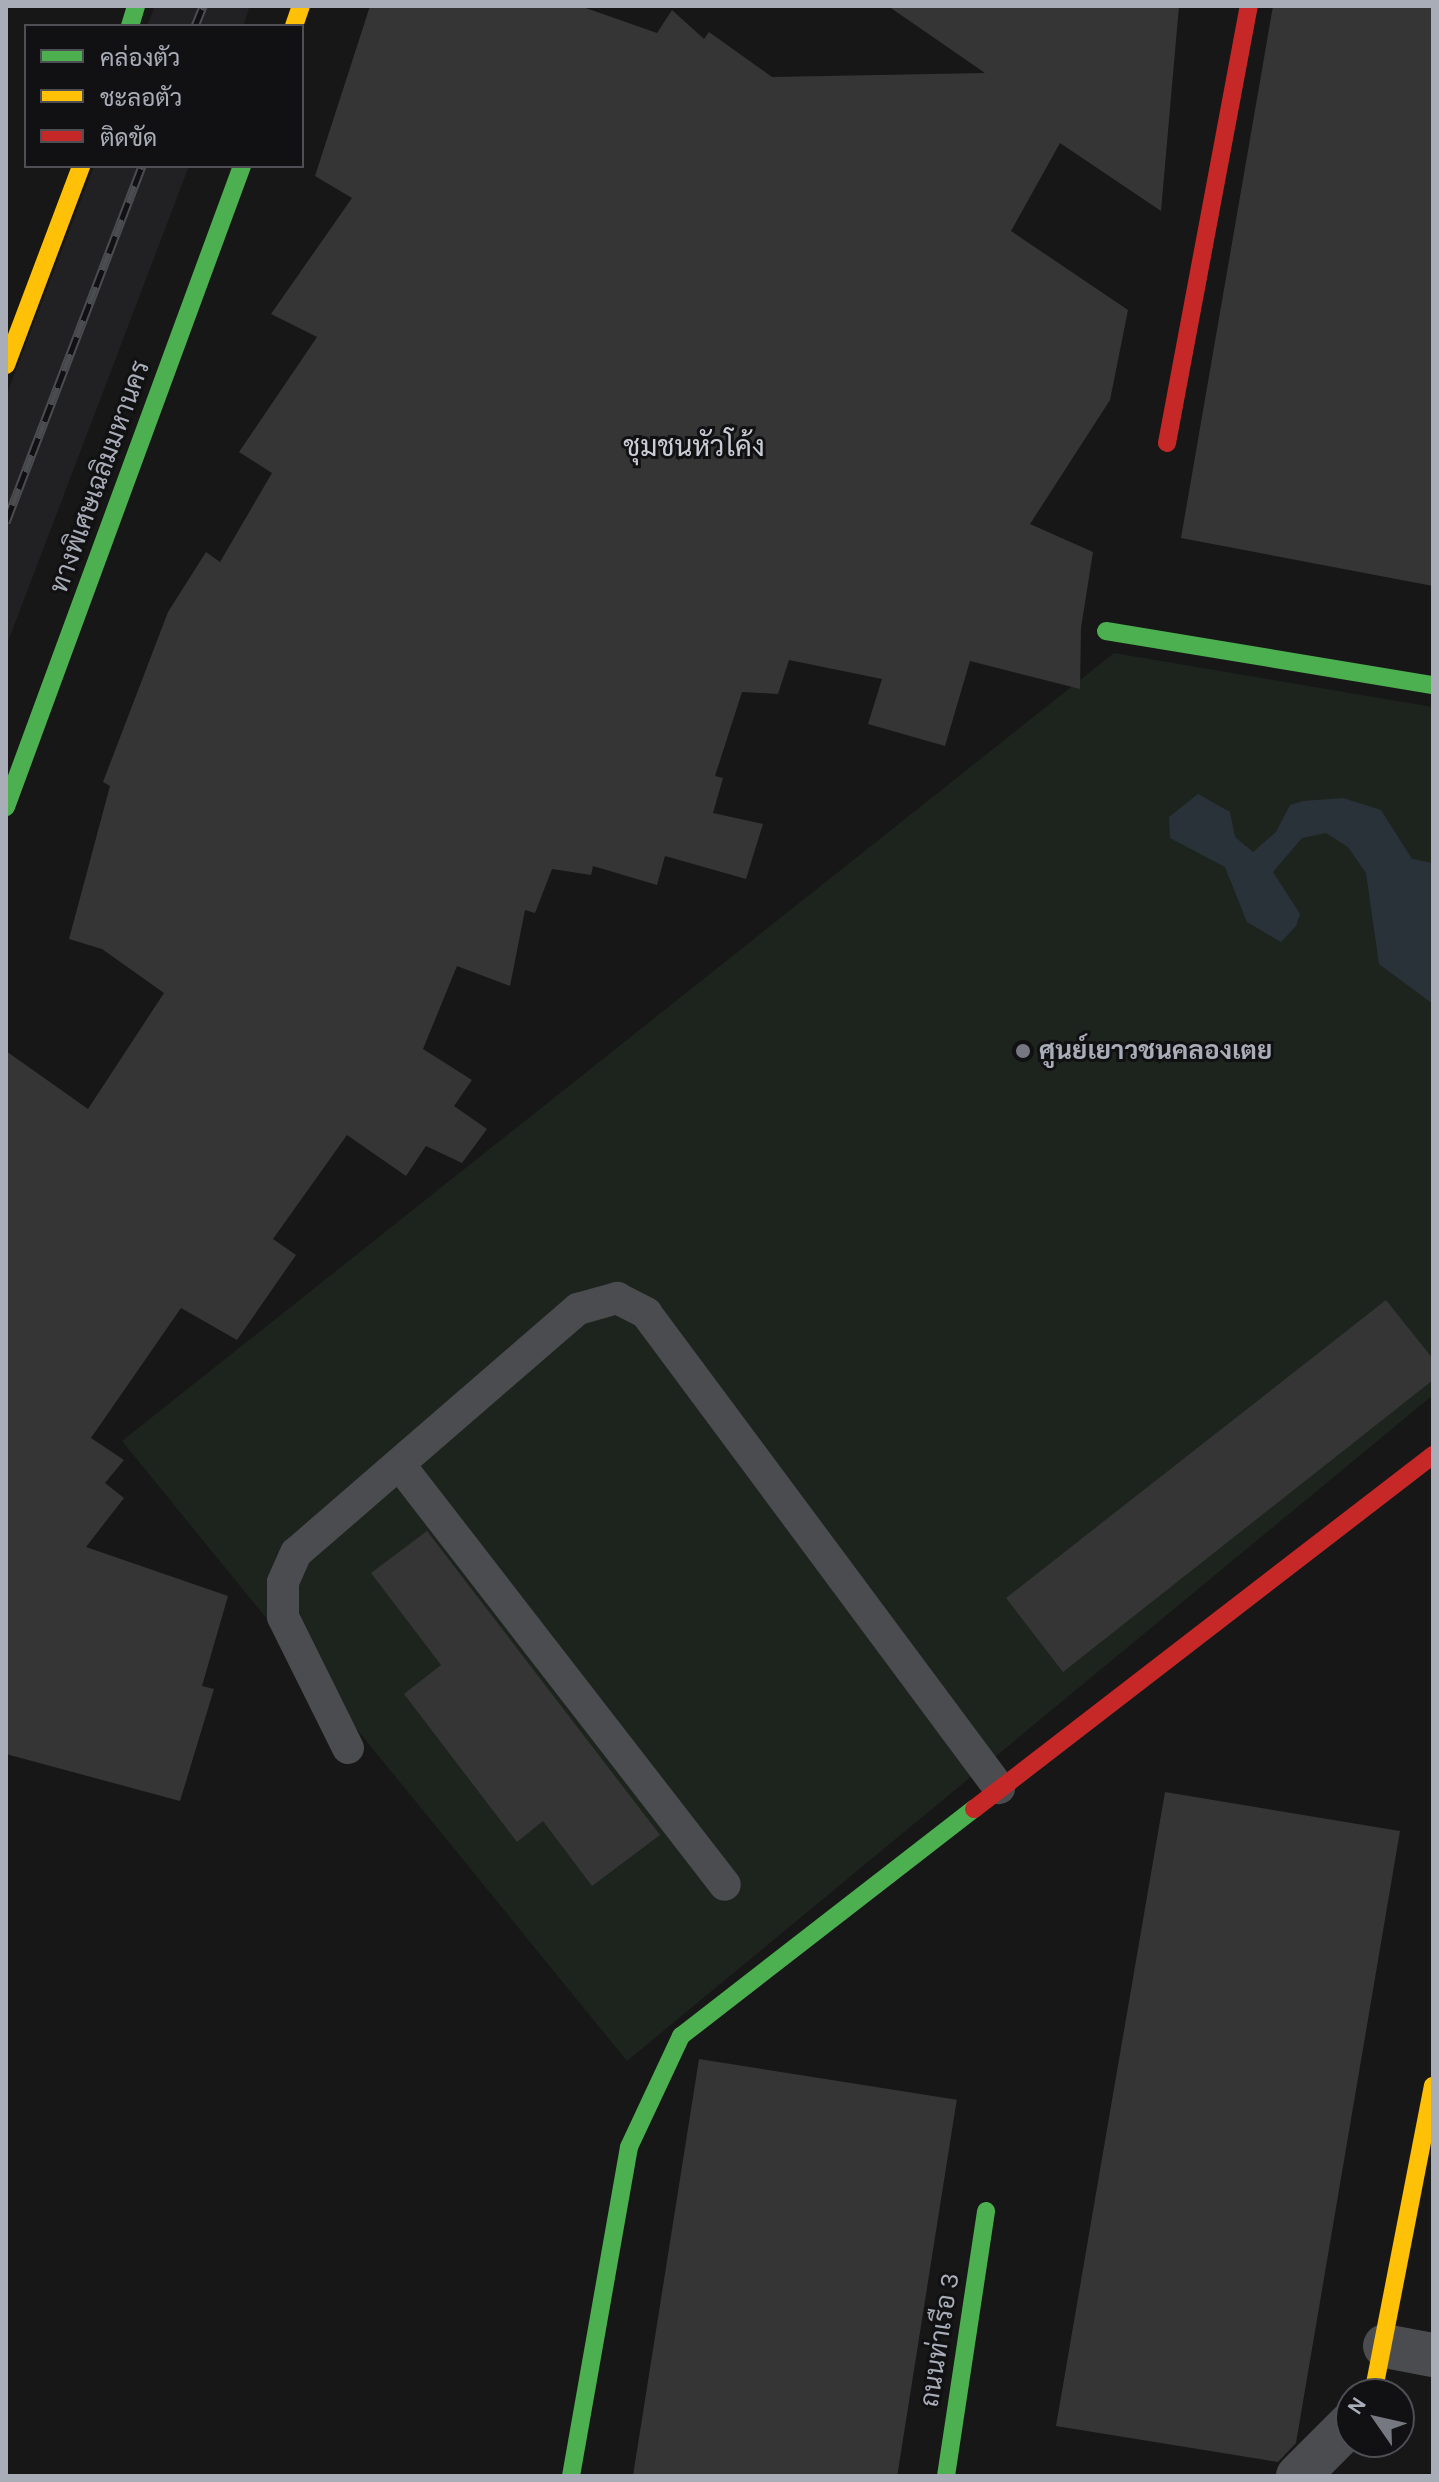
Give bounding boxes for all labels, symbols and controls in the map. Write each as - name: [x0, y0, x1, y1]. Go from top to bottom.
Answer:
- legend: [24, 24, 304, 168]
- text: คล่องตัว: [100, 44, 180, 72]
- text: ชะลอตัว: [100, 84, 182, 112]
- text: ติดขัด: [100, 124, 157, 152]
- street label: ทางพิเศษเฉลิมมหานคร: [43, 356, 157, 598]
- district label: ชุมชนหัวโค้ง: [623, 430, 765, 464]
- place label: ศูนย์เยาวชนคลองเตย: [1039, 1035, 1272, 1067]
- marker: ศูนย์เยาวชนคลองเตย: [1014, 1042, 1032, 1060]
- street label: ถนนท่าเรือ 3: [914, 2271, 966, 2409]
- north arrow: [1335, 2378, 1415, 2458]
- text: N: [1342, 2392, 1372, 2420]

